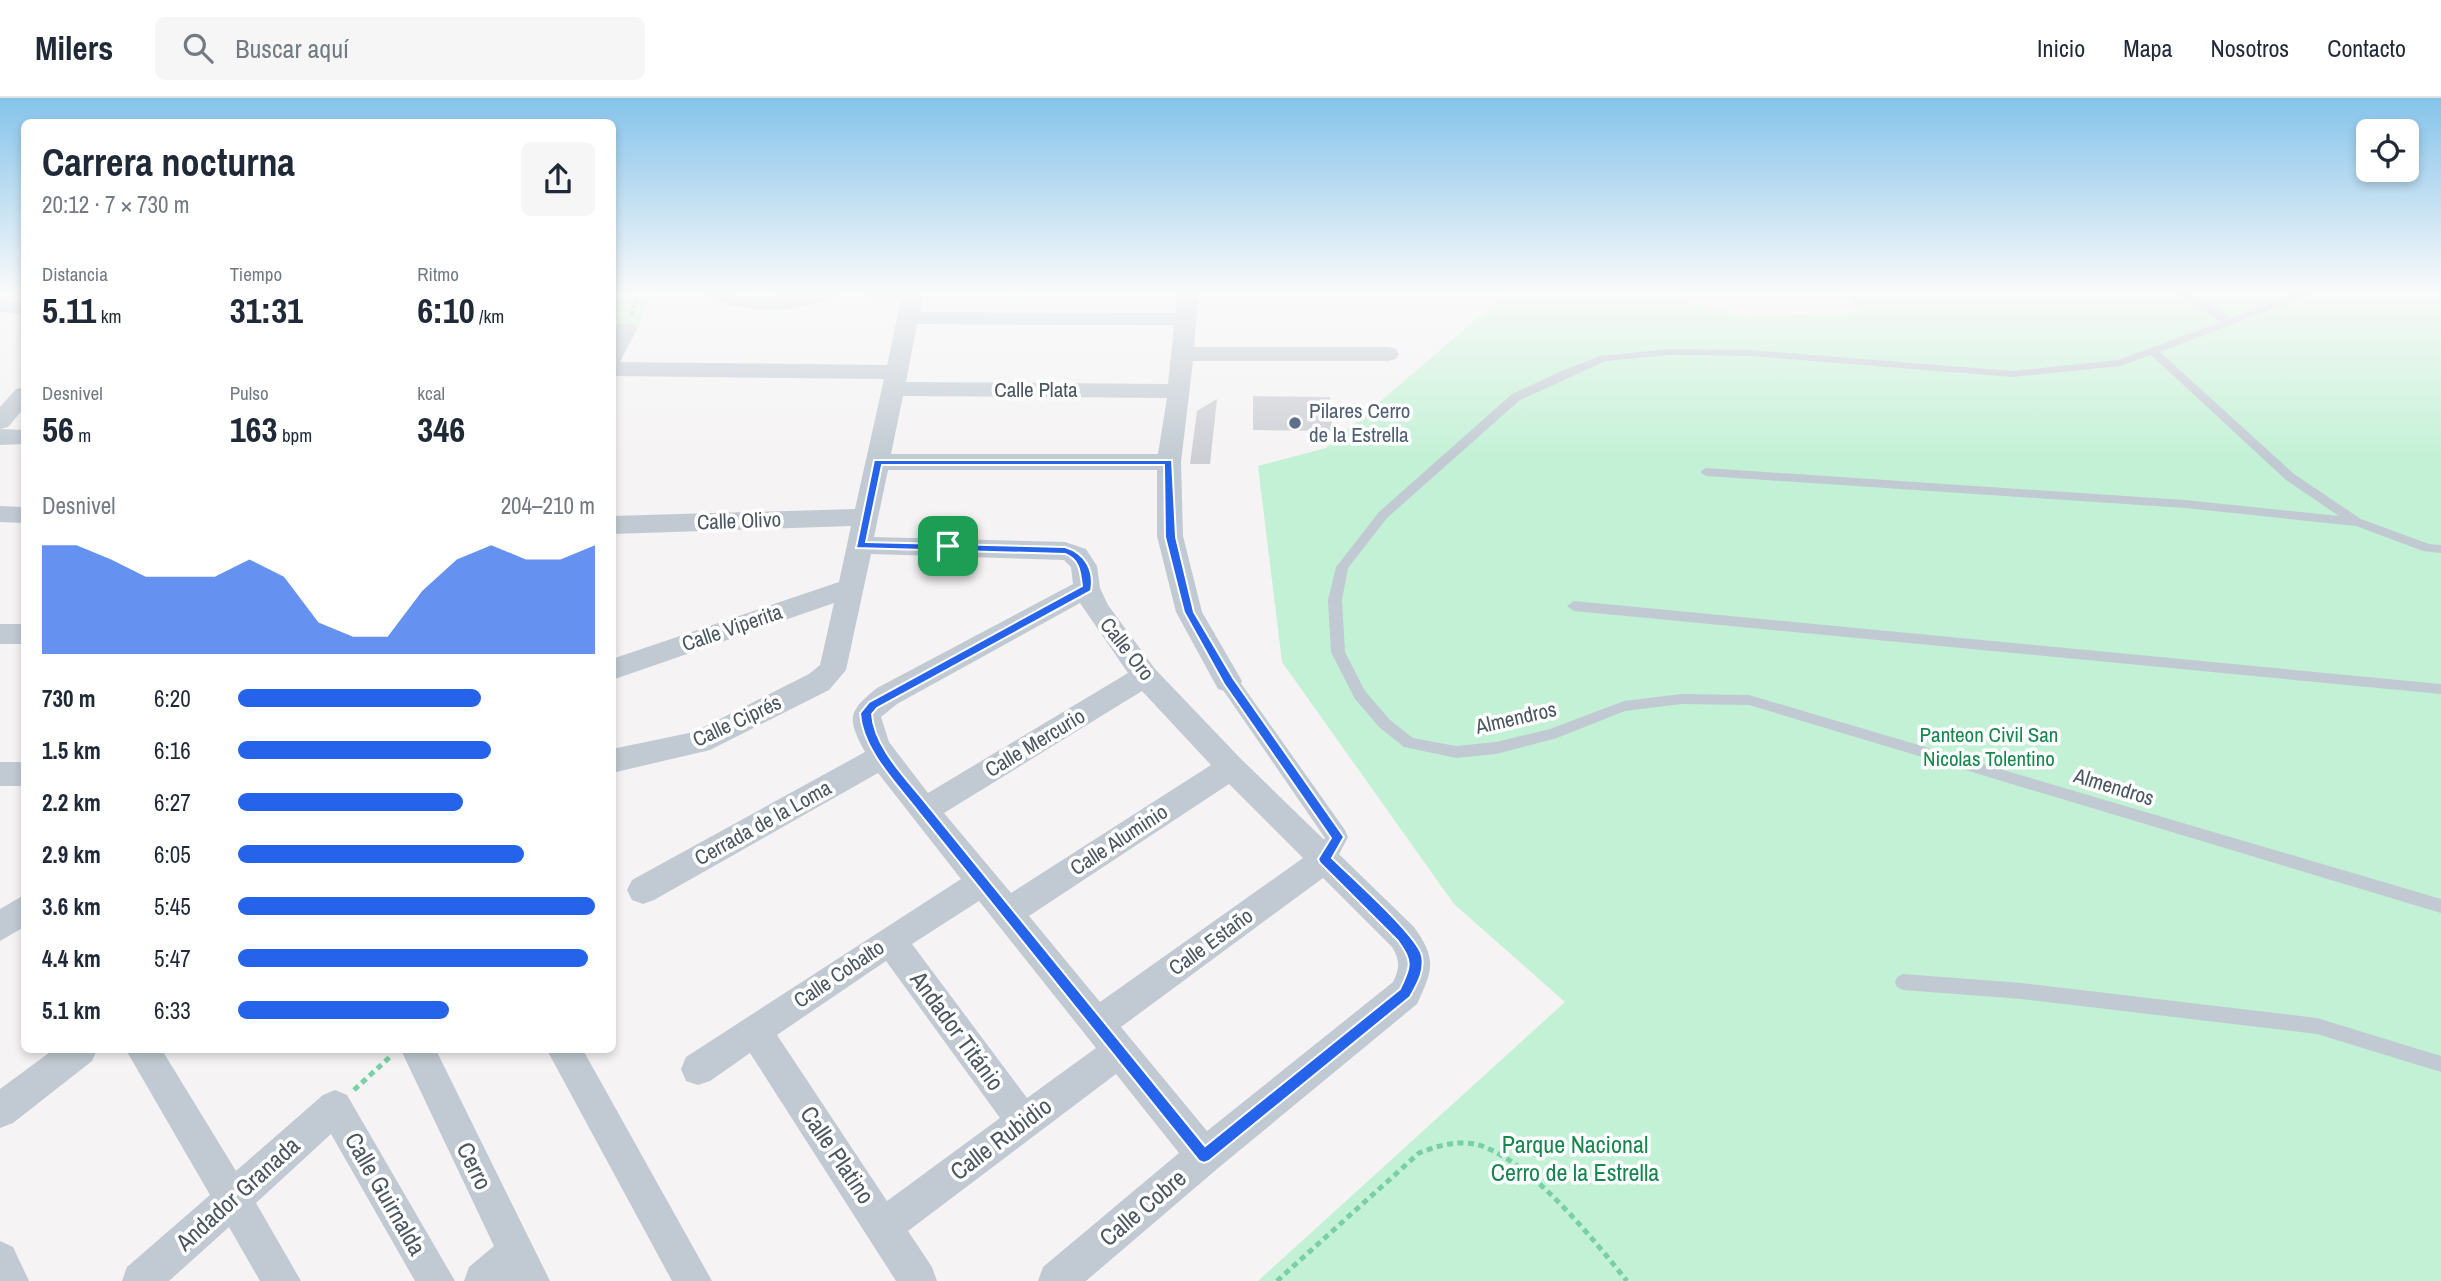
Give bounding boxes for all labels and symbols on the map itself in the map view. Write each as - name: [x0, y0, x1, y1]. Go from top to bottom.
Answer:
- street label: Calle Plata: [994, 375, 1078, 404]
- place label: Pilares Cerro de la Estrella: [1309, 396, 1410, 449]
- marker: Pilares Cerro de la Estrella: [1287, 415, 1303, 431]
- street label: Calle Olivo: [696, 505, 782, 536]
- pin: [918, 516, 978, 576]
- street label: Calle Viperita: [678, 597, 786, 658]
- street label: Calle Oro: [1094, 611, 1161, 686]
- street label: Calle Ciprés: [688, 687, 786, 754]
- street label: Almendros: [1472, 694, 1559, 741]
- street label: Calle Mercurio: [979, 701, 1090, 784]
- park label: Panteon Civil San Nicolas Tolentino: [1920, 720, 2058, 773]
- street label: Almendros: [2070, 760, 2158, 812]
- street label: Cerrada de la Loma: [689, 773, 837, 872]
- street label: Calle Aluminio: [1064, 797, 1173, 882]
- street label: Calle Estaño: [1163, 901, 1259, 982]
- street label: Calle Cobalto: [788, 933, 890, 1015]
- street label: Andador Titánio: [903, 963, 1012, 1097]
- street label: Calle Rubidio: [943, 1090, 1058, 1187]
- street label: Calle Platino: [793, 1099, 882, 1210]
- street label: Calle Guirnalda: [338, 1126, 434, 1261]
- park label: Parque Nacional Cerro de la Estrella: [1491, 1128, 1659, 1188]
- street label: Andador Granada: [168, 1129, 306, 1258]
- street label: Cerro: [450, 1136, 500, 1195]
- street label: Calle Cobre: [1092, 1162, 1192, 1253]

